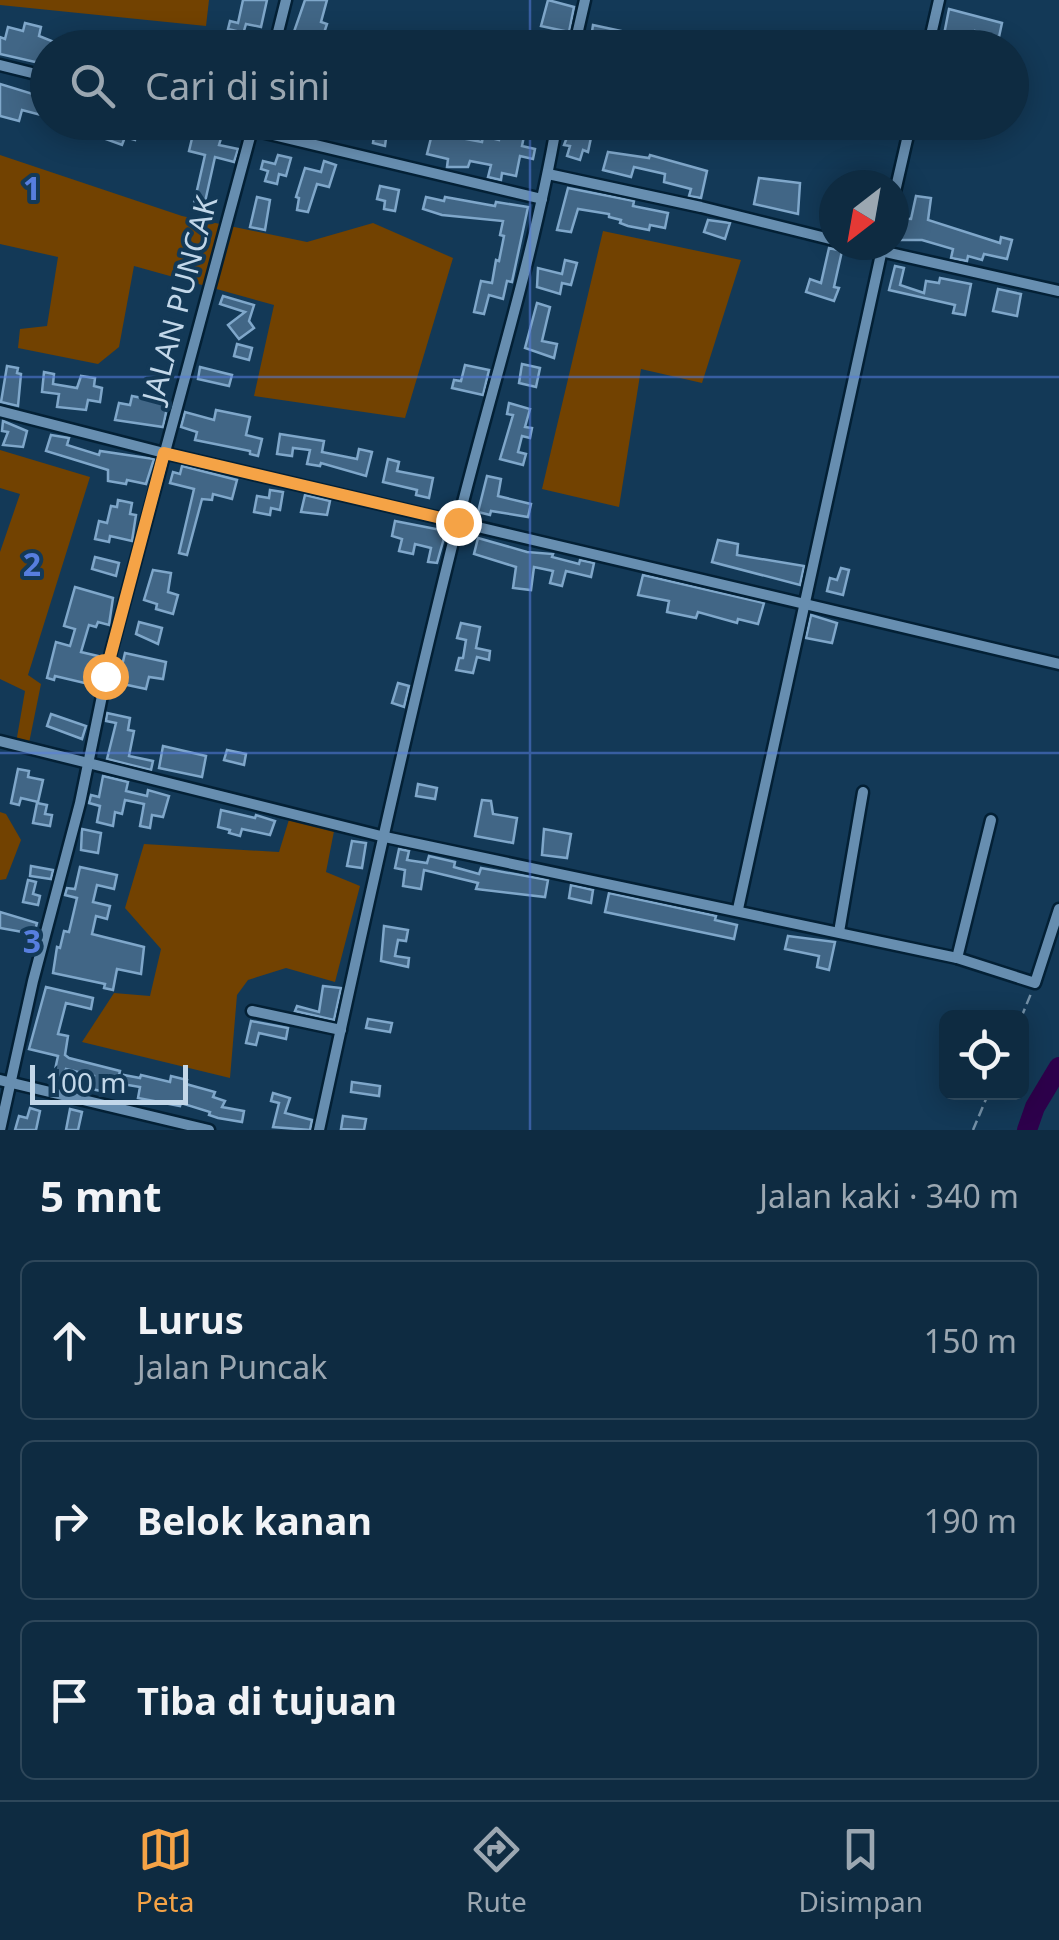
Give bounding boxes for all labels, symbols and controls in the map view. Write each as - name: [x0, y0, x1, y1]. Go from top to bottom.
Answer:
- search box: [30, 30, 1029, 140]
- icon: search: [65, 58, 120, 113]
- text: Cari di sini: [145, 59, 330, 111]
- text: 1: [23, 166, 41, 209]
- north arrow: [819, 170, 909, 260]
- street label: JALAN PUNCAK: [131, 191, 226, 410]
- route end: [436, 500, 482, 546]
- text: 2: [23, 542, 41, 585]
- route start: [83, 654, 129, 700]
- text: 3: [23, 919, 41, 962]
- map controls: [939, 1010, 1029, 1100]
- button: locate: [939, 1010, 1029, 1100]
- scale bar: [30, 1060, 188, 1104]
- text: 100 m: [45, 1063, 127, 1101]
- text: 5 mnt: [40, 1167, 161, 1224]
- text: Jalan kaki · 340 m: [759, 1174, 1019, 1217]
- text: Lurus: [137, 1293, 244, 1345]
- icon: ahead: [42, 1313, 97, 1368]
- text: 150 m: [924, 1319, 1017, 1362]
- text: Jalan Puncak: [137, 1345, 327, 1388]
- icon: right: [42, 1493, 97, 1548]
- text: Belok kanan: [137, 1494, 372, 1546]
- text: 190 m: [924, 1499, 1017, 1542]
- icon: arrive: [42, 1673, 97, 1728]
- text: Tiba di tujuan: [137, 1674, 397, 1726]
- tab: Peta: [136, 1822, 194, 1920]
- tab: Rute: [466, 1822, 527, 1920]
- tab: Disimpan: [798, 1822, 923, 1920]

